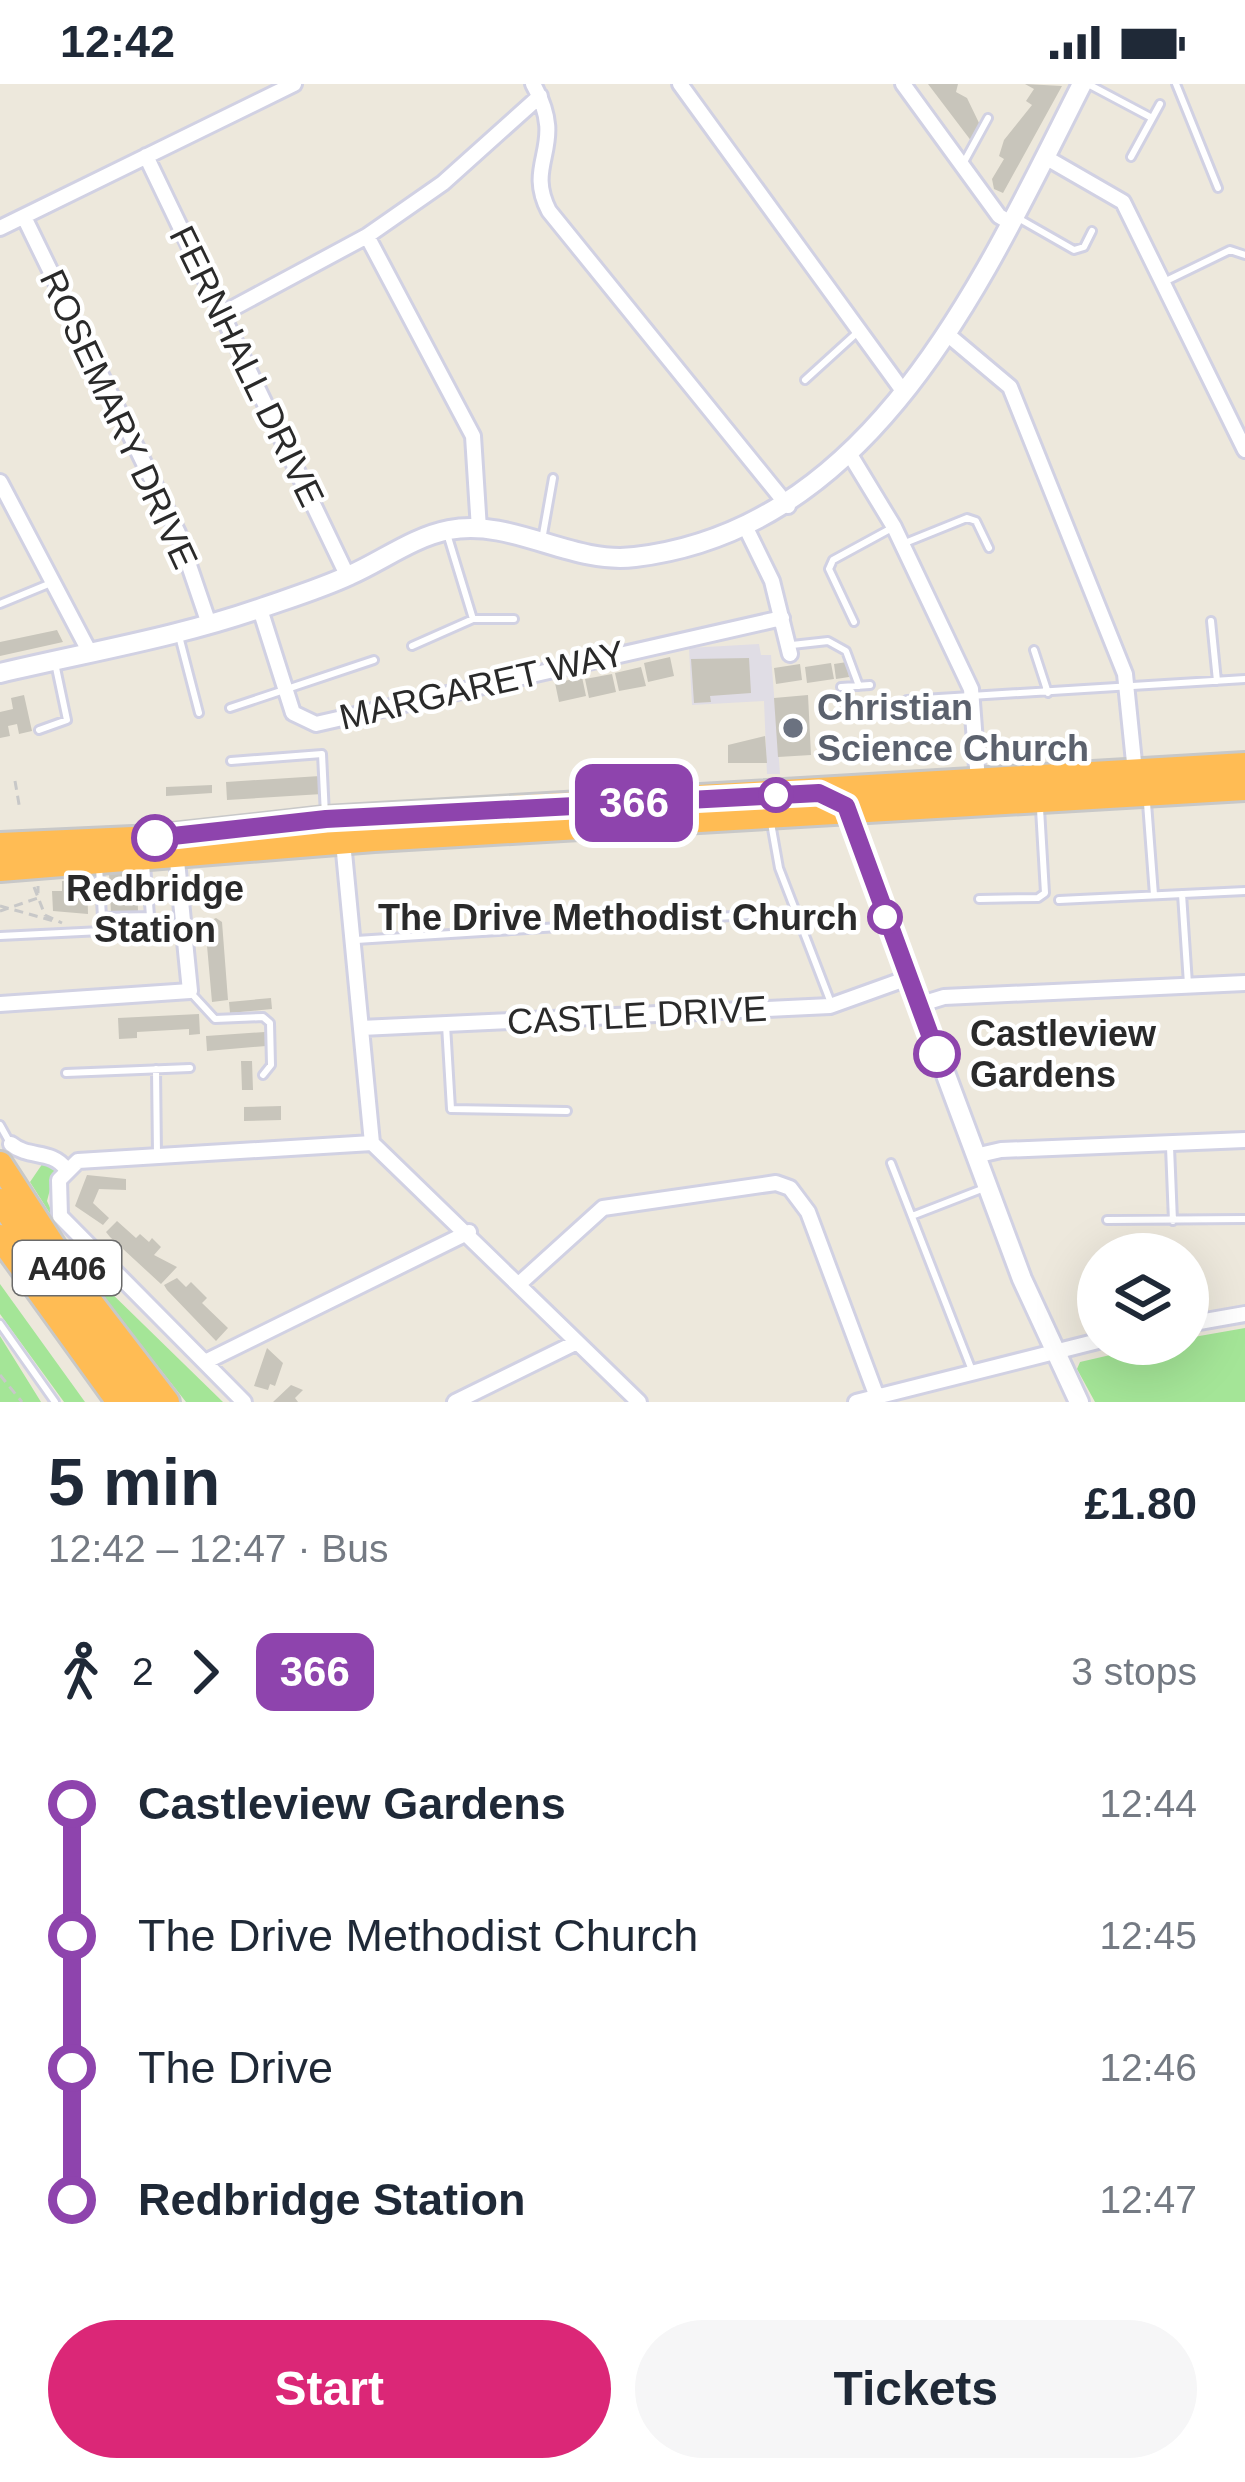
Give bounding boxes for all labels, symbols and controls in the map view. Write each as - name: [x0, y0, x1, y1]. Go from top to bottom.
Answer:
- text: 12:42: [60, 16, 175, 67]
- street label: FERNHALL DRIVE: [161, 219, 333, 513]
- street label: ROSEMARY DRIVE: [32, 263, 206, 575]
- street label: MARGARET WAY: [335, 632, 629, 738]
- place label: Christian Science Church: [817, 687, 1089, 769]
- marker: Christian Science Church: [780, 715, 806, 741]
- line badge: 366: [565, 764, 703, 842]
- text: 366: [599, 779, 669, 826]
- unlabelled marker: [760, 779, 792, 811]
- marker: Redbridge Station: [133, 816, 177, 860]
- place label: Redbridge Station: [66, 868, 244, 950]
- place label: The Drive Methodist Church: [378, 897, 858, 938]
- marker: The Drive Methodist Church: [869, 901, 901, 933]
- street label: CASTLE DRIVE: [506, 988, 768, 1042]
- place label: Castleview Gardens: [970, 1013, 1157, 1095]
- marker: Castleview Gardens: [915, 1032, 959, 1076]
- map controls: [1077, 1233, 1209, 1365]
- button: layers: [1077, 1233, 1209, 1365]
- road number: A406: [13, 1241, 121, 1295]
- text: 5 min: [48, 1445, 220, 1519]
- text: £1.80: [1084, 1478, 1197, 1529]
- text: 12:42 – 12:47 · Bus: [48, 1527, 388, 1570]
- icon: walk: [48, 1639, 114, 1705]
- icon: forward: [172, 1639, 238, 1705]
- text: 366: [280, 1648, 350, 1695]
- text: 2: [132, 1650, 154, 1693]
- text: 3 stops: [1071, 1650, 1197, 1693]
- text: Castleview Gardens: [138, 1778, 566, 1829]
- text: 12:44: [1099, 1782, 1197, 1825]
- text: The Drive Methodist Church: [138, 1910, 698, 1961]
- text: 12:45: [1099, 1914, 1197, 1957]
- text: The Drive: [138, 2042, 333, 2093]
- text: 12:46: [1099, 2046, 1197, 2089]
- text: Redbridge Station: [138, 2174, 526, 2225]
- text: 12:47: [1099, 2178, 1197, 2221]
- button: Start: [48, 2320, 611, 2458]
- button: Tickets: [635, 2320, 1197, 2458]

